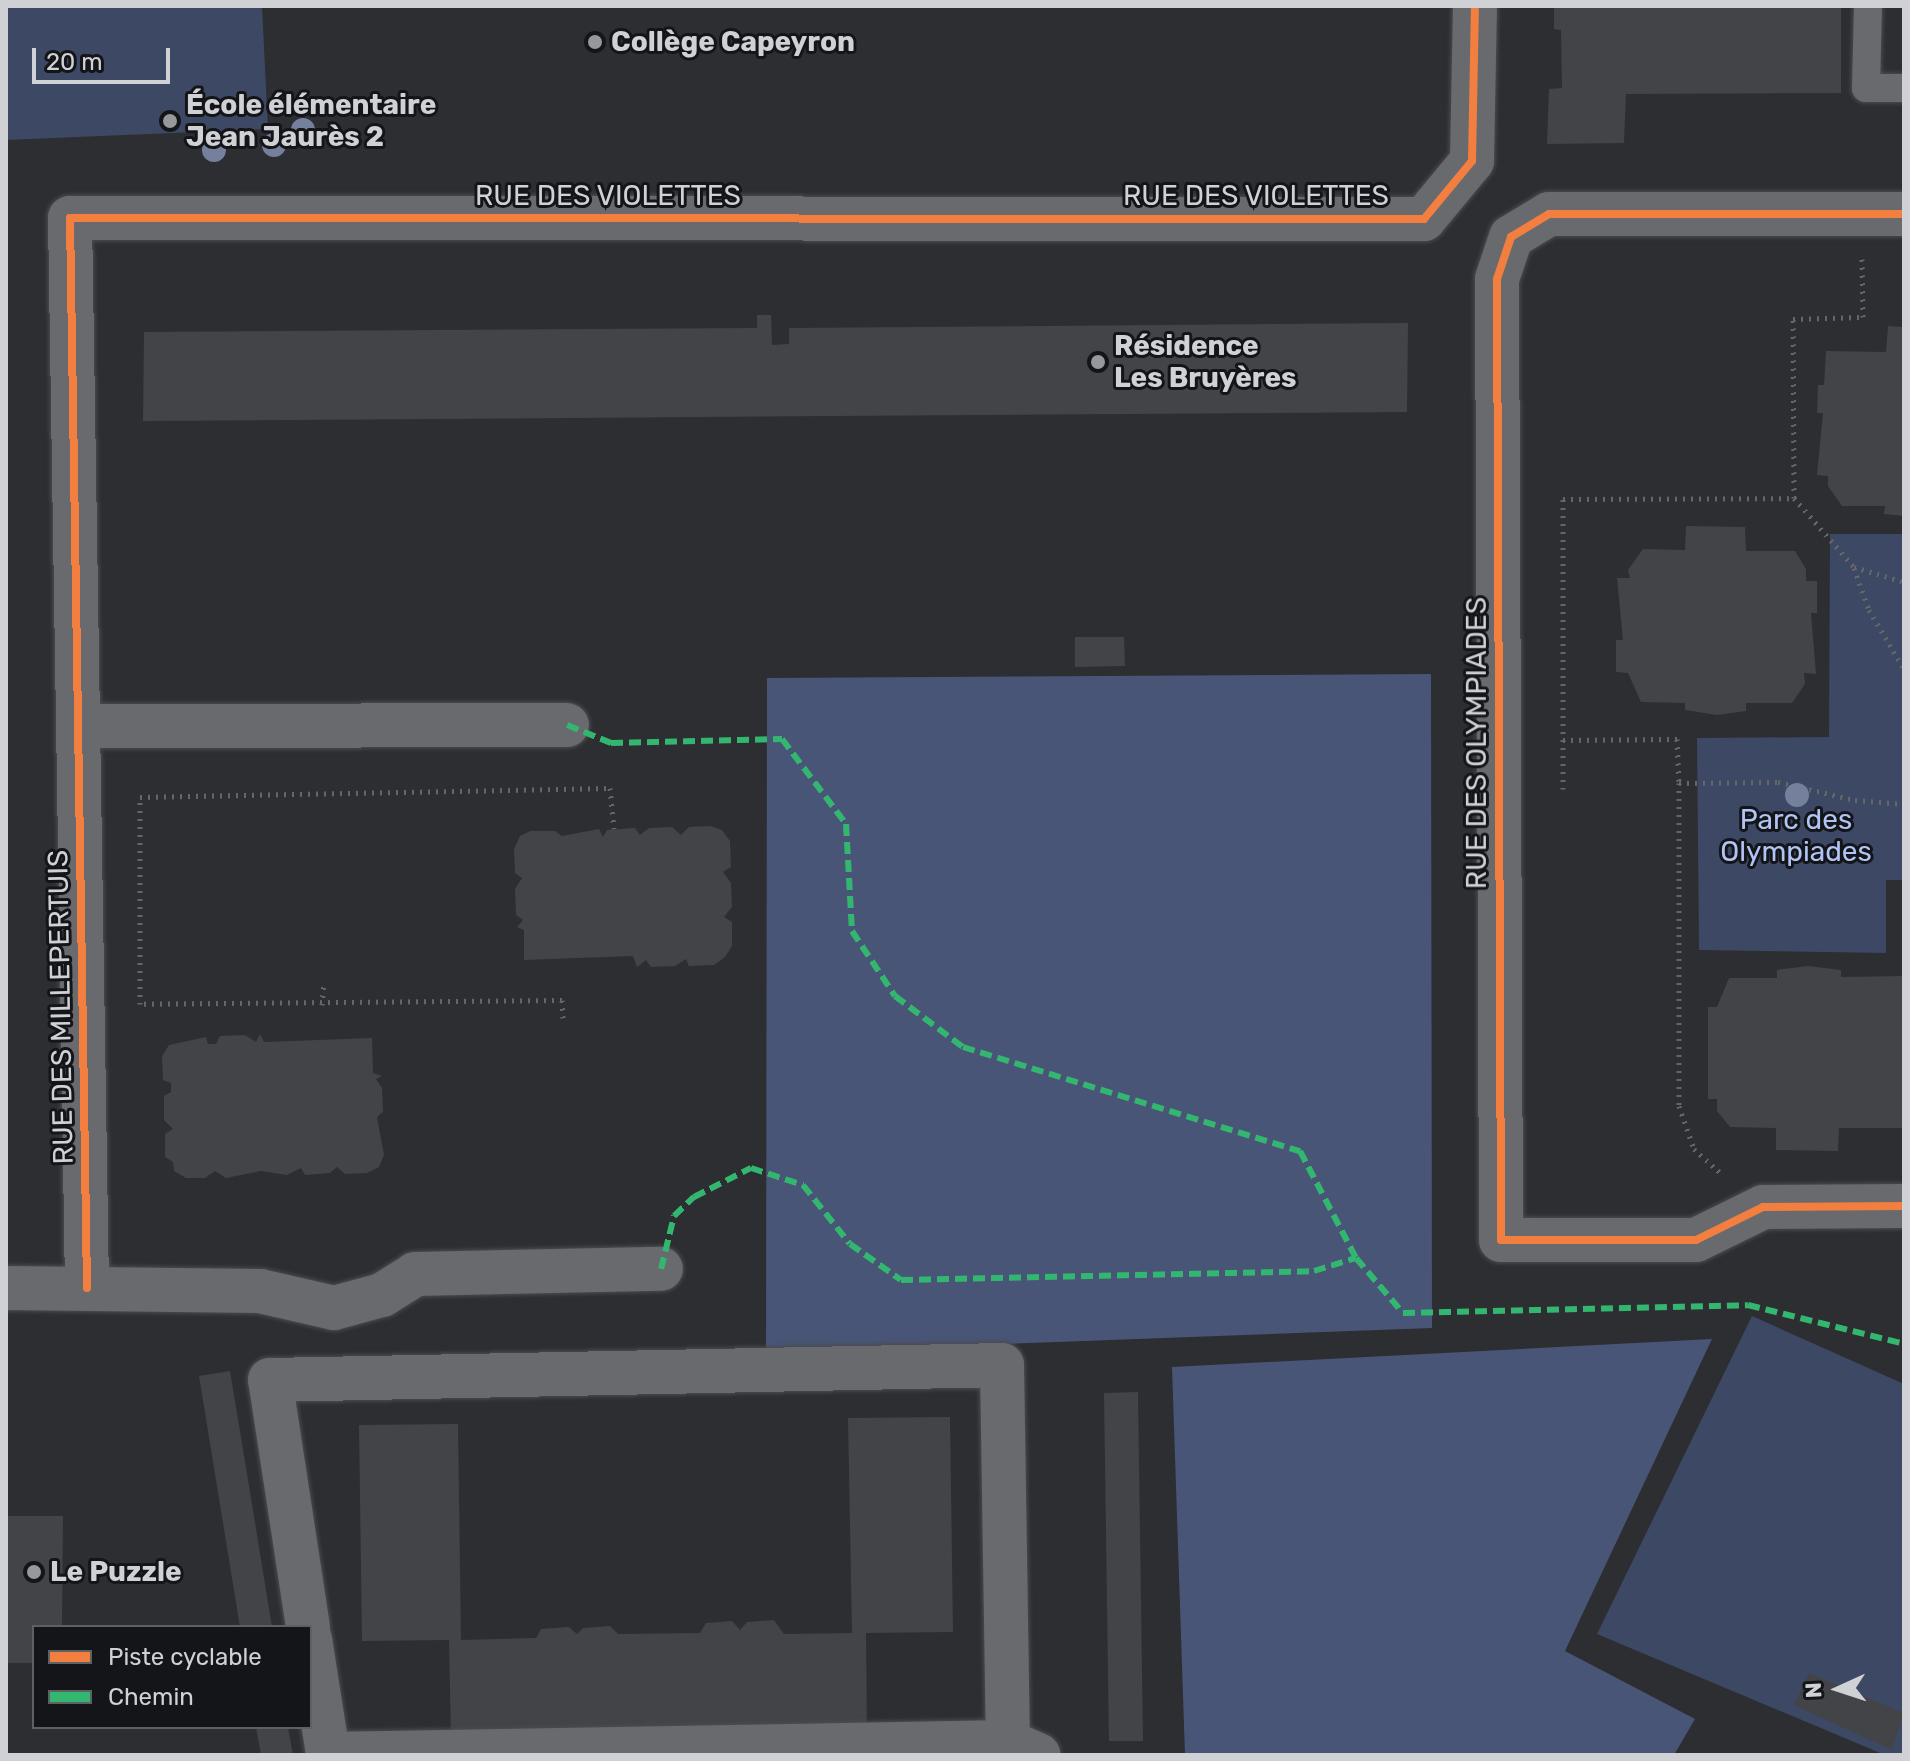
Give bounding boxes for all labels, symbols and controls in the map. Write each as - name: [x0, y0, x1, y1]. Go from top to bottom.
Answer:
- place label: Collège Capeyron: [611, 25, 855, 59]
- scale bar: [36, 32, 174, 82]
- marker: Collège Capeyron: [586, 33, 604, 51]
- text: 20 m: [46, 48, 103, 76]
- place label: École élémentaire Jean Jaurès 2: [186, 88, 436, 154]
- marker: École élémentaire Jean Jaurès 2: [161, 112, 179, 130]
- street label: RUE DES VIOLETTES: [475, 179, 741, 213]
- street label: RUE DES VIOLETTES: [1123, 179, 1389, 213]
- place label: Résidence Les Bruyères: [1114, 329, 1297, 395]
- marker: Résidence Les Bruyères: [1089, 353, 1107, 371]
- street label: RUE DES OLYMPIADES: [1460, 597, 1494, 889]
- park label: Parc des Olympiades: [1720, 803, 1872, 869]
- street label: RUE DES MILLEPERTUIS: [41, 849, 81, 1165]
- place label: Le Puzzle: [50, 1555, 182, 1589]
- marker: Le Puzzle: [25, 1563, 43, 1581]
- legend: [32, 1625, 312, 1729]
- text: Piste cyclable: [108, 1643, 262, 1671]
- north arrow: [1798, 1649, 1878, 1729]
- text: N: [1800, 1682, 1827, 1699]
- text: Chemin: [108, 1683, 194, 1711]

